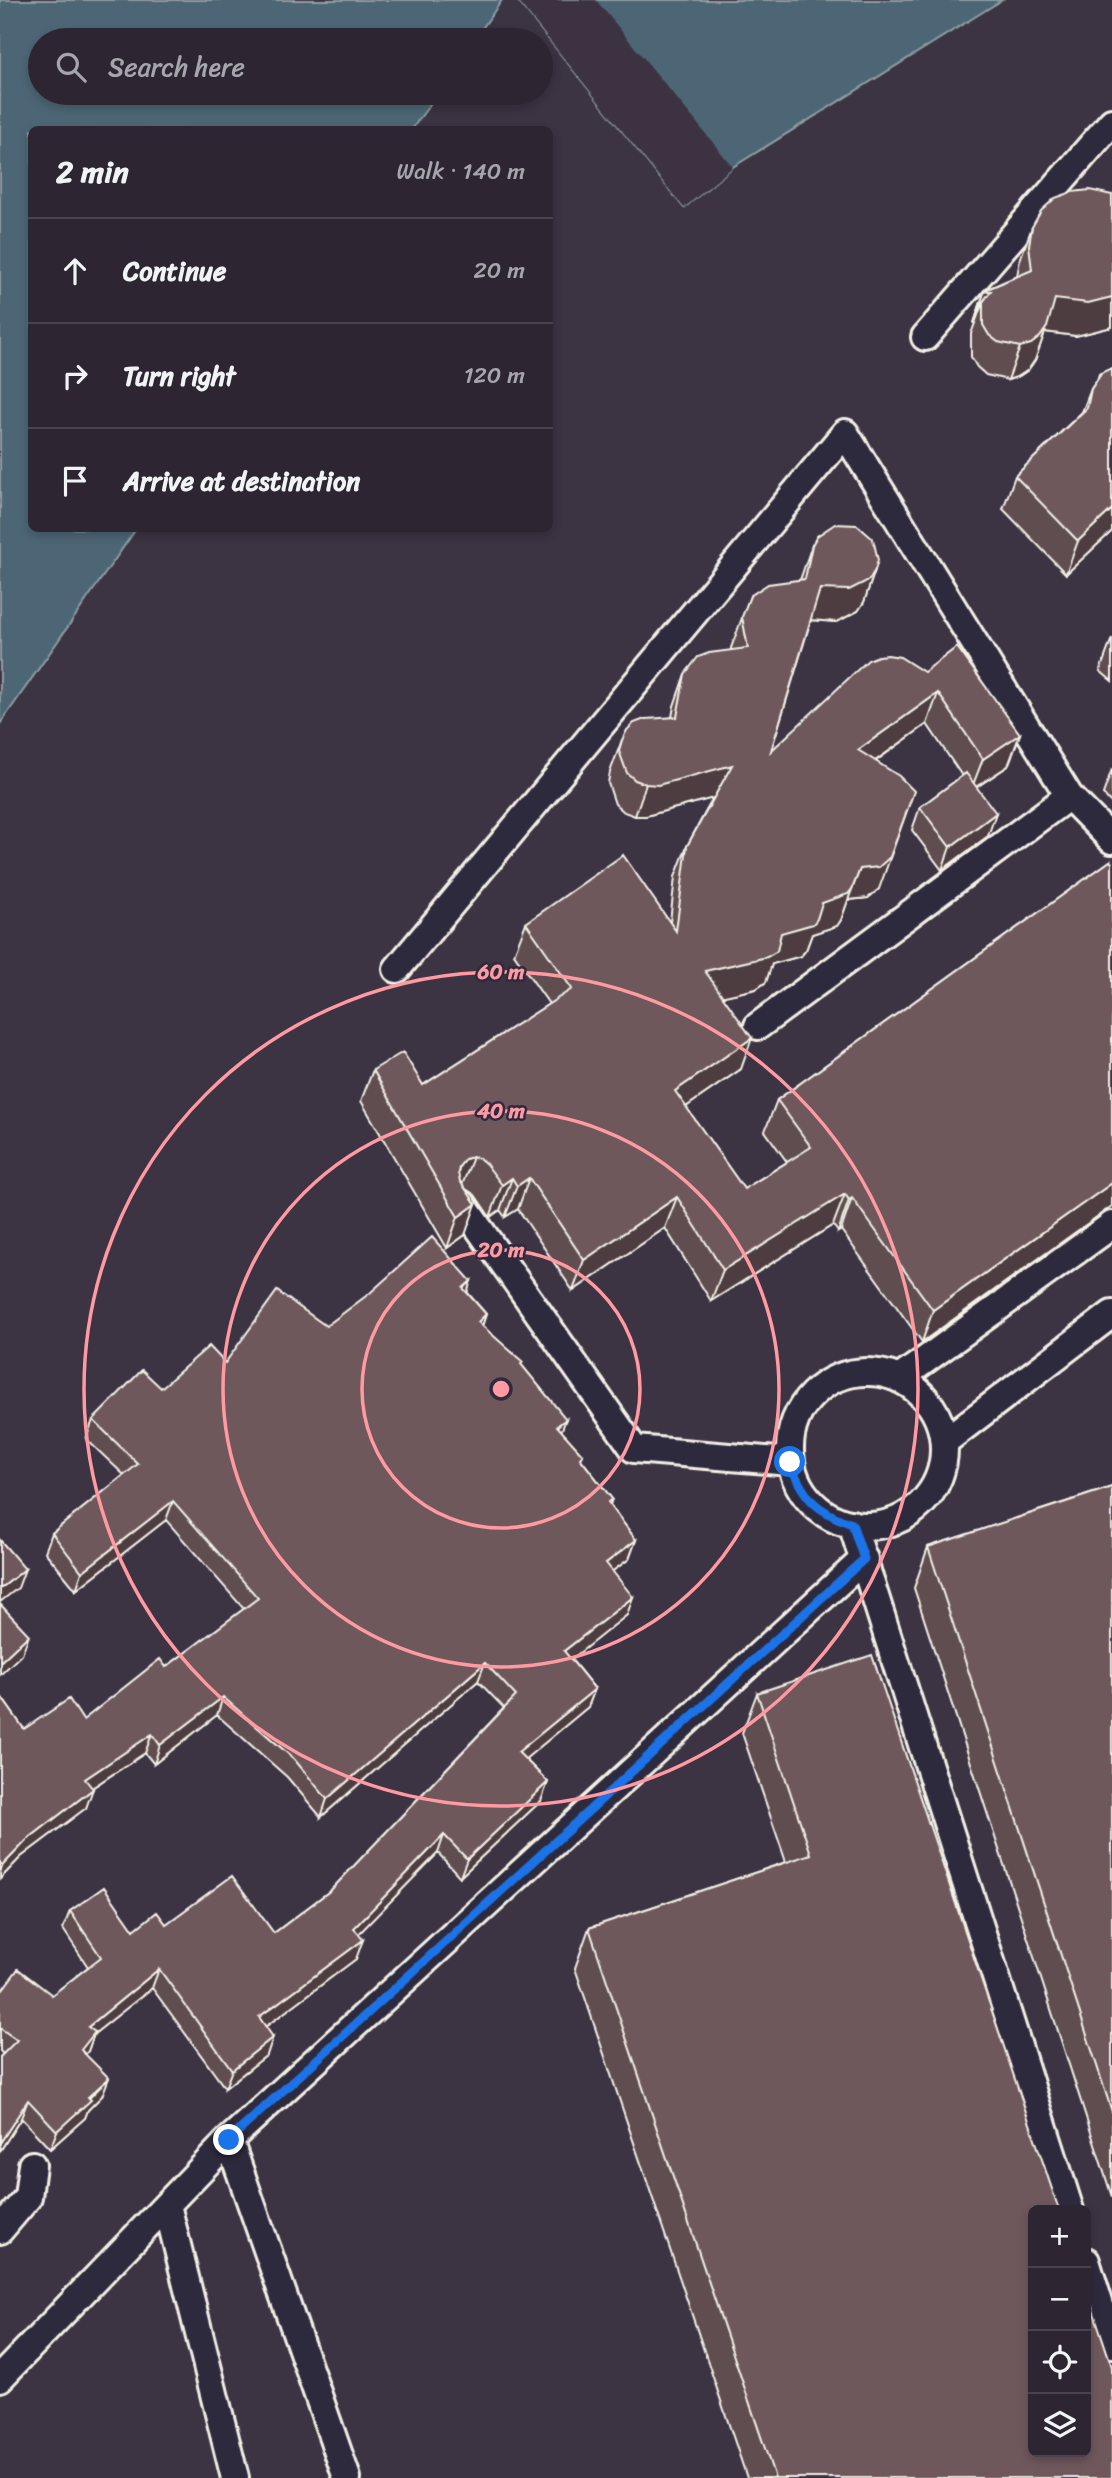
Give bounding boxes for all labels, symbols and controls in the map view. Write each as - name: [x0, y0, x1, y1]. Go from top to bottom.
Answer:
- search box: [28, 28, 553, 105]
- text: Search here: [108, 44, 245, 90]
- icon: search: [52, 48, 90, 86]
- text: 2 min: [56, 145, 129, 199]
- text: Walk · 140 m: [396, 151, 525, 192]
- text: Continue: [123, 248, 226, 294]
- text: 20 m: [474, 250, 525, 291]
- icon: ahead: [56, 252, 94, 290]
- text: Turn right: [123, 353, 236, 399]
- text: 120 m: [464, 355, 525, 396]
- icon: right: [56, 357, 94, 395]
- text: Arrive at destination: [123, 458, 360, 504]
- icon: arrive: [56, 462, 94, 500]
- text: 60 m: [477, 953, 525, 991]
- text: 40 m: [476, 1092, 526, 1130]
- text: 20 m: [477, 1231, 525, 1269]
- centre of rings: [489, 1377, 513, 1401]
- route start: [774, 1446, 805, 1477]
- route end: [213, 2124, 244, 2155]
- map controls: [1028, 2205, 1091, 2457]
- button: +: [1028, 2205, 1091, 2268]
- button: −: [1028, 2268, 1091, 2331]
- button: locate: [1028, 2331, 1091, 2394]
- button: layers: [1028, 2394, 1091, 2457]

